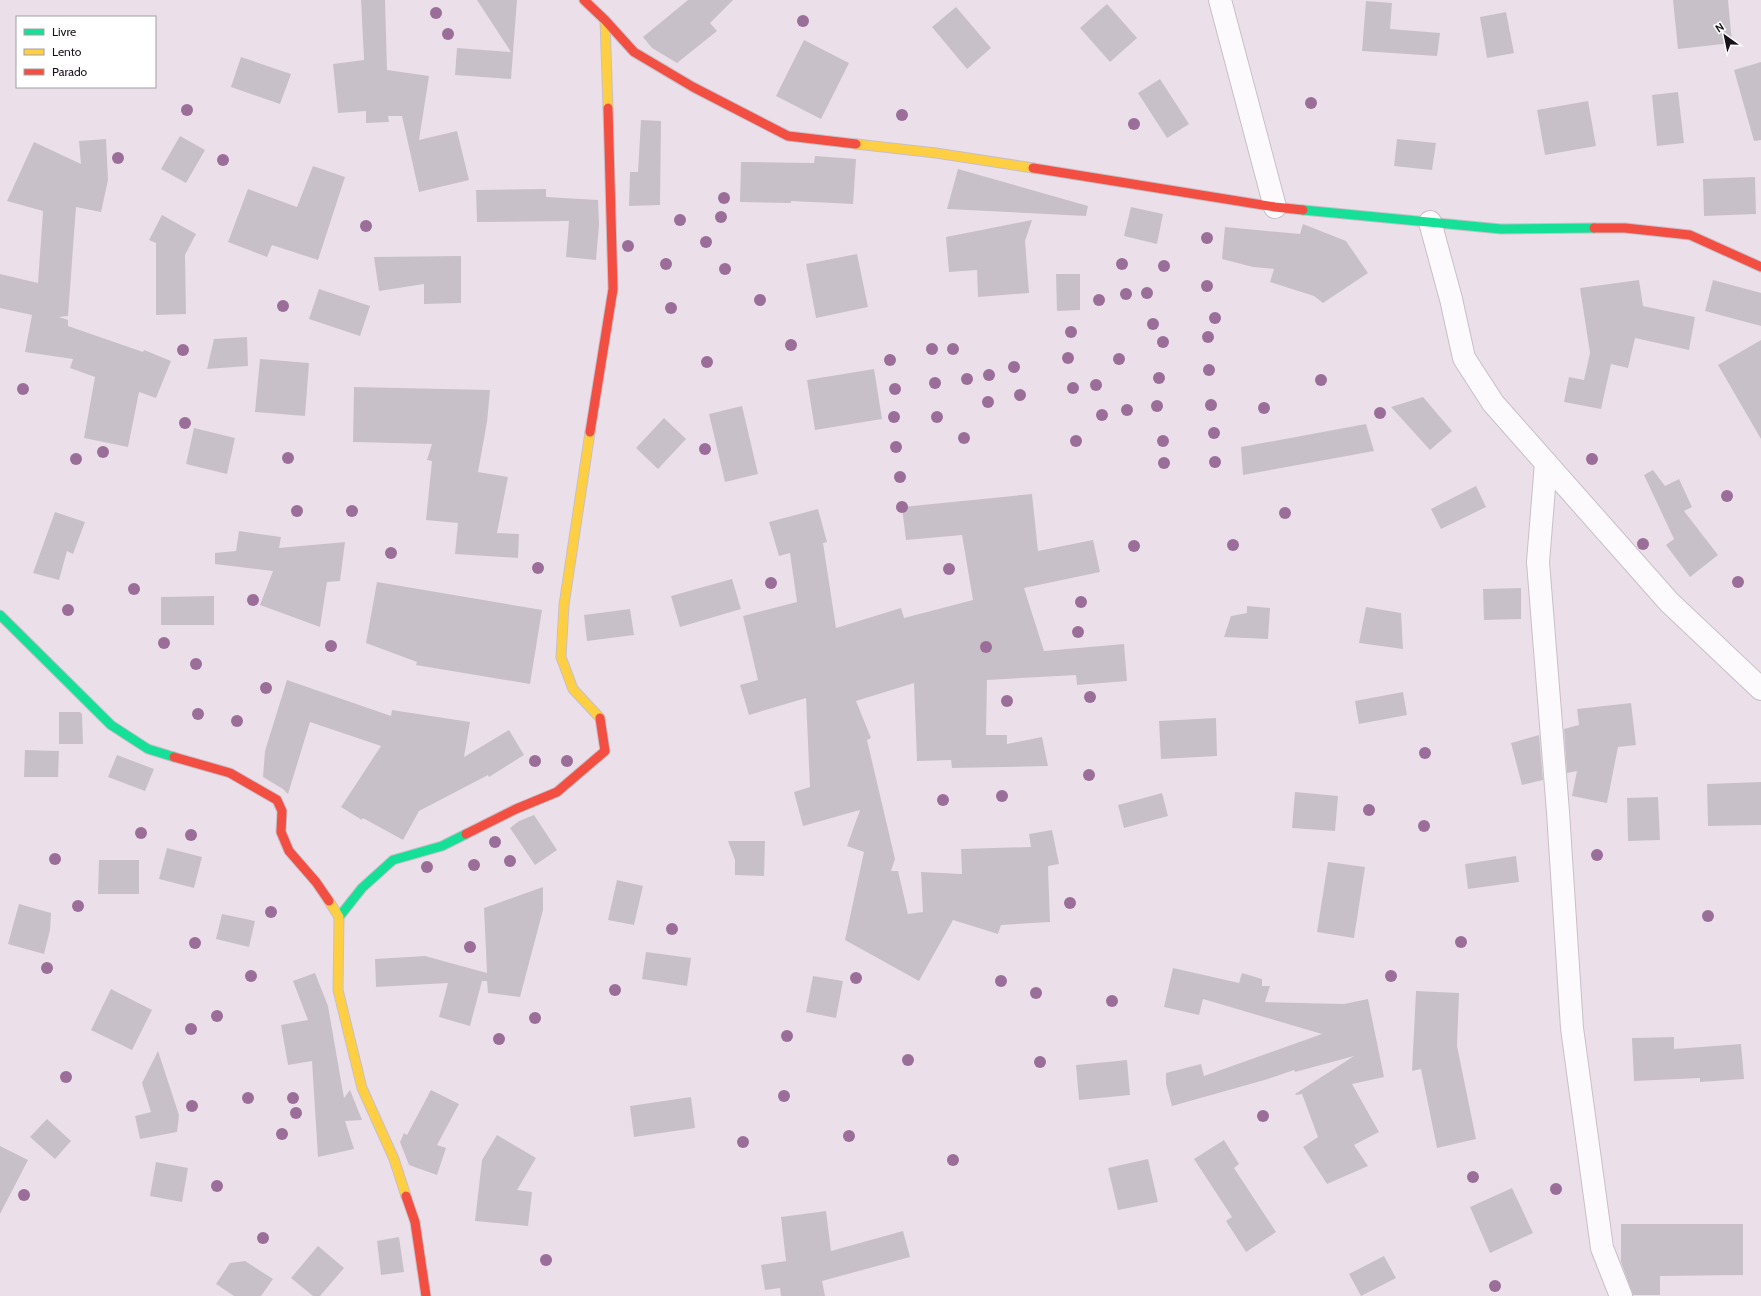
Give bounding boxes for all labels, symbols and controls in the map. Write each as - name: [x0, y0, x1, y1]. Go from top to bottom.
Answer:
- legend: [16, 16, 156, 88]
- north arrow: [1705, 16, 1745, 56]
- text: N: [1712, 20, 1727, 36]
- text: Livre: [52, 24, 76, 39]
- text: Lento: [52, 44, 82, 59]
- text: Parado: [52, 64, 88, 79]

